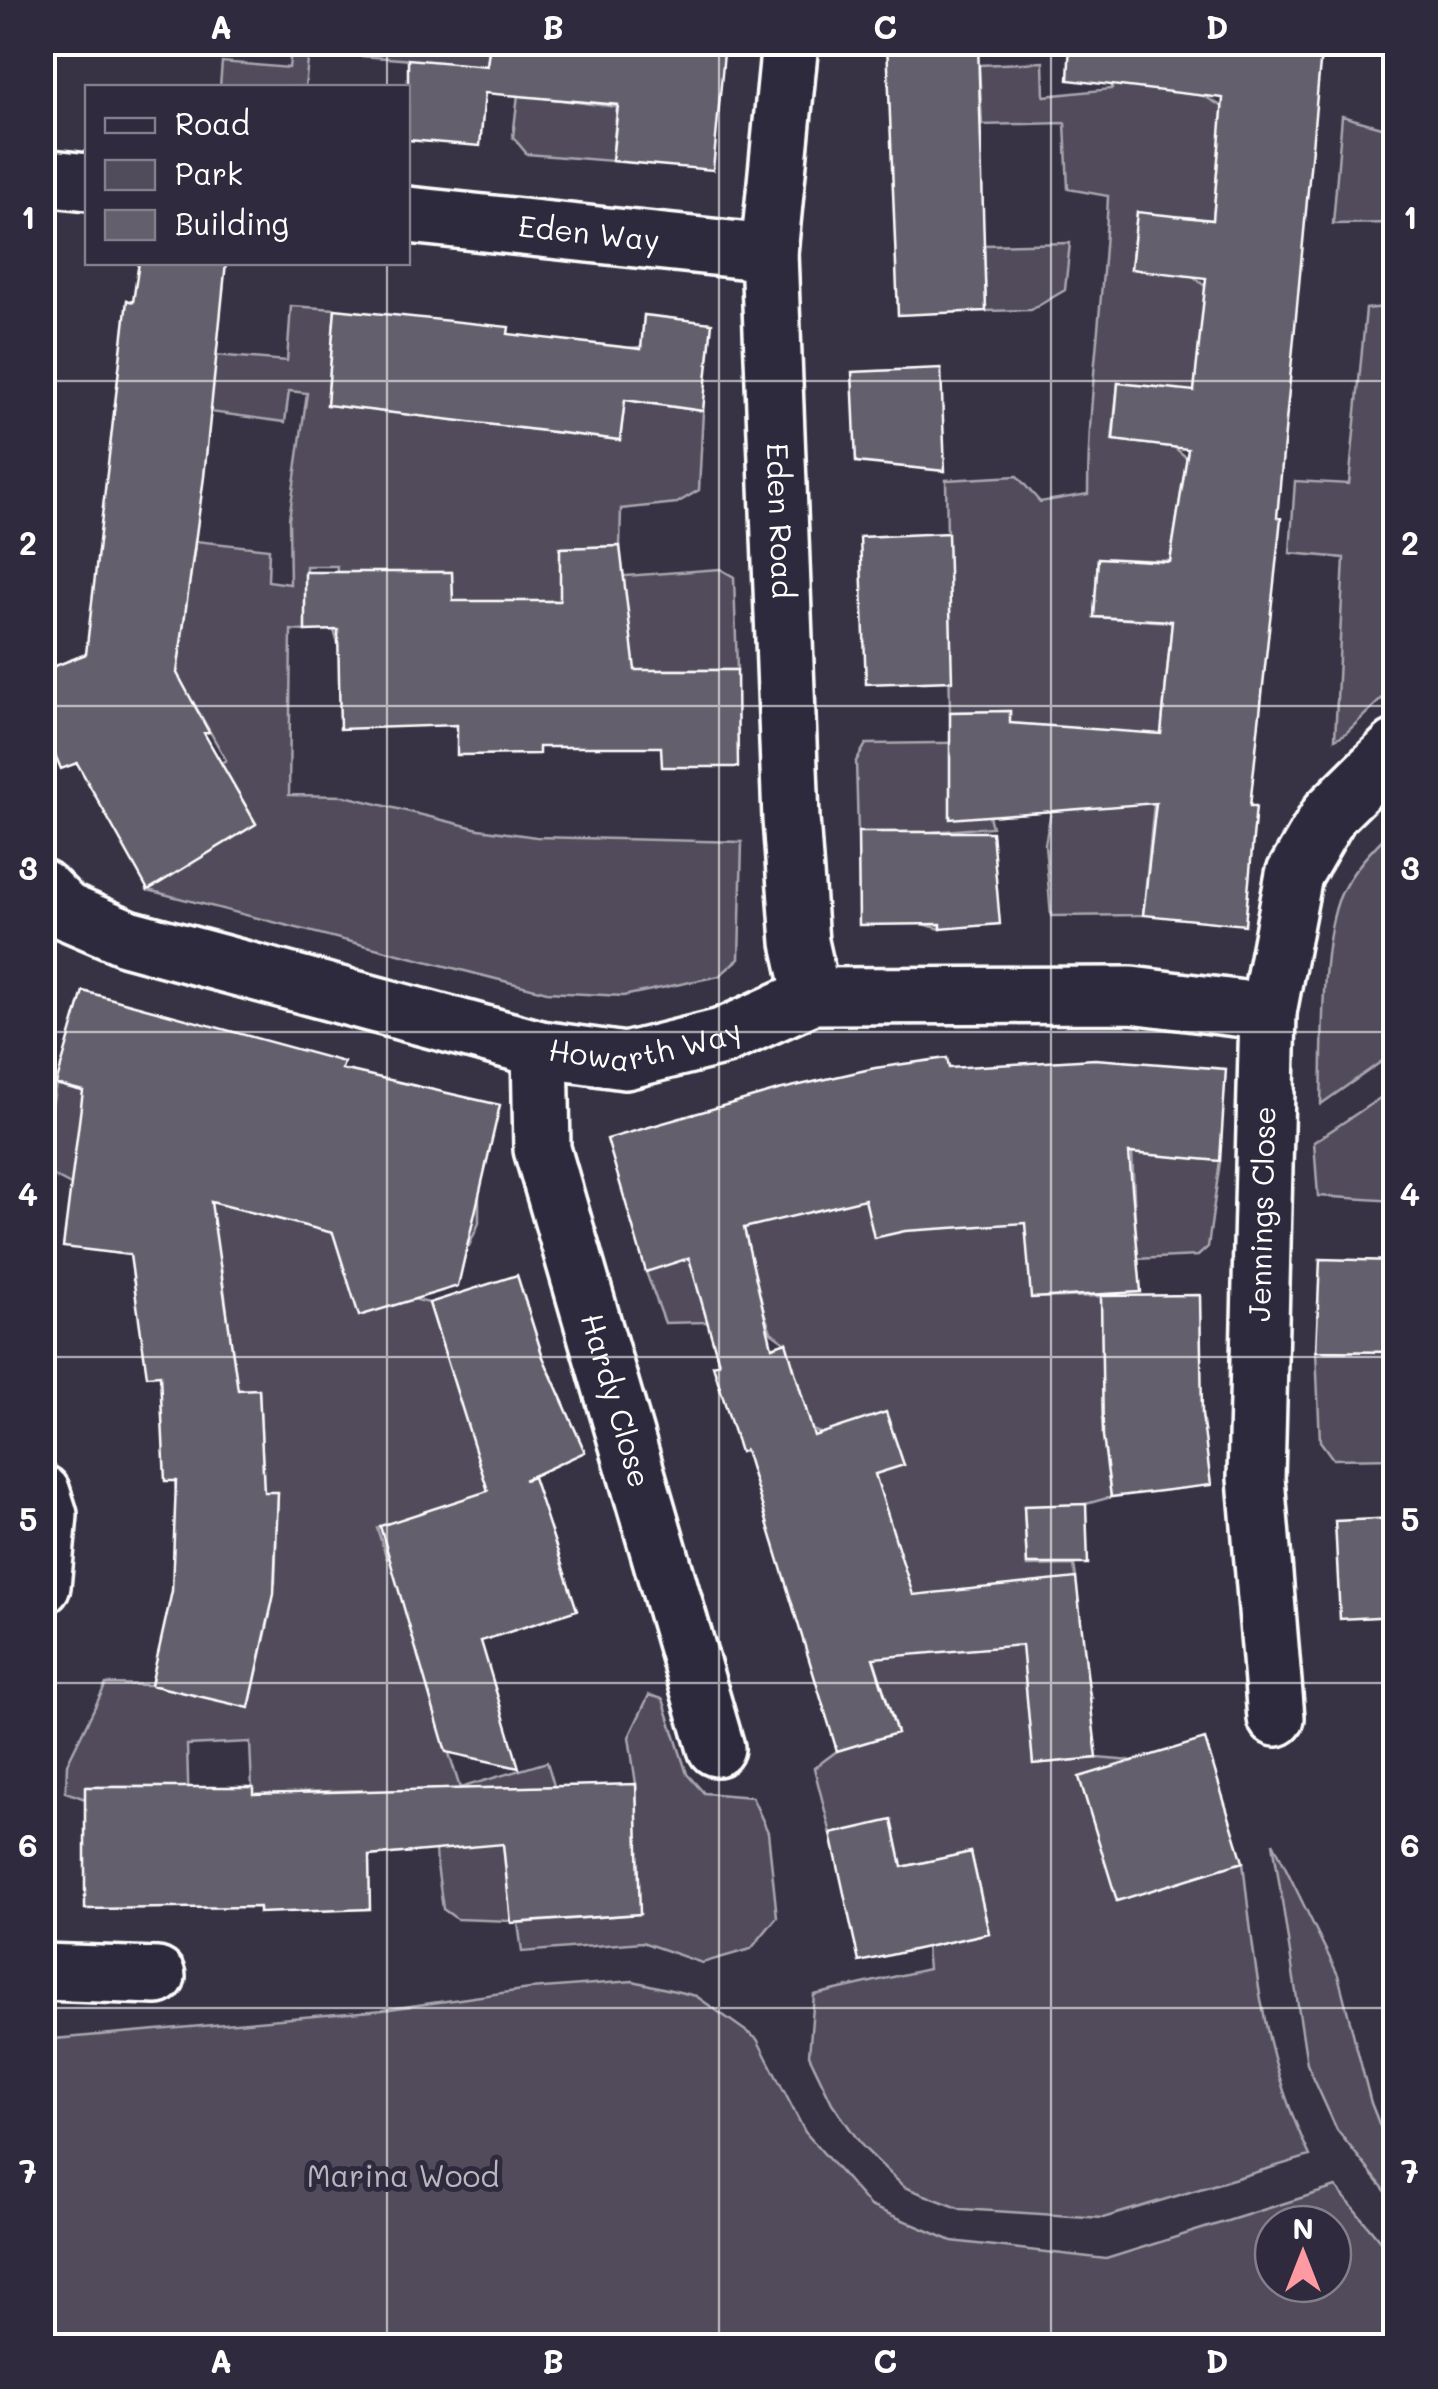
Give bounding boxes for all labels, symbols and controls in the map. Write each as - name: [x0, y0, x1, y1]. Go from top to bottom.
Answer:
- text: A: [210, 5, 232, 47]
- text: B: [542, 5, 564, 47]
- text: C: [873, 5, 897, 47]
- text: D: [1206, 5, 1228, 47]
- legend: [85, 85, 410, 265]
- text: Road: [175, 103, 250, 143]
- text: Park: [175, 153, 243, 193]
- text: 1: [21, 195, 35, 237]
- text: 1: [1403, 195, 1417, 237]
- text: Building: [175, 203, 289, 243]
- street label: Eden Way: [517, 205, 662, 259]
- street label: Eden Road: [758, 442, 804, 599]
- text: 2: [19, 521, 37, 563]
- text: 2: [1401, 521, 1419, 563]
- text: 3: [18, 846, 38, 888]
- text: 3: [1400, 846, 1420, 888]
- street label: Howarth Way: [546, 1009, 747, 1079]
- street label: Jennings Close: [1238, 1106, 1284, 1322]
- text: 4: [18, 1172, 38, 1214]
- text: 4: [1400, 1172, 1420, 1214]
- street label: Hardy Close: [573, 1308, 661, 1492]
- text: 5: [19, 1497, 37, 1539]
- text: 5: [1401, 1497, 1419, 1539]
- text: 6: [18, 1823, 38, 1865]
- text: 6: [1400, 1823, 1420, 1865]
- text: 7: [19, 2149, 37, 2191]
- text: 7: [1401, 2149, 1419, 2191]
- park label: Marina Wood: [307, 2155, 499, 2195]
- north arrow: [1253, 2204, 1353, 2304]
- text: N: [1292, 2210, 1314, 2246]
- text: A: [210, 2339, 232, 2381]
- text: B: [542, 2339, 564, 2381]
- text: C: [873, 2339, 897, 2381]
- text: D: [1206, 2339, 1228, 2381]

